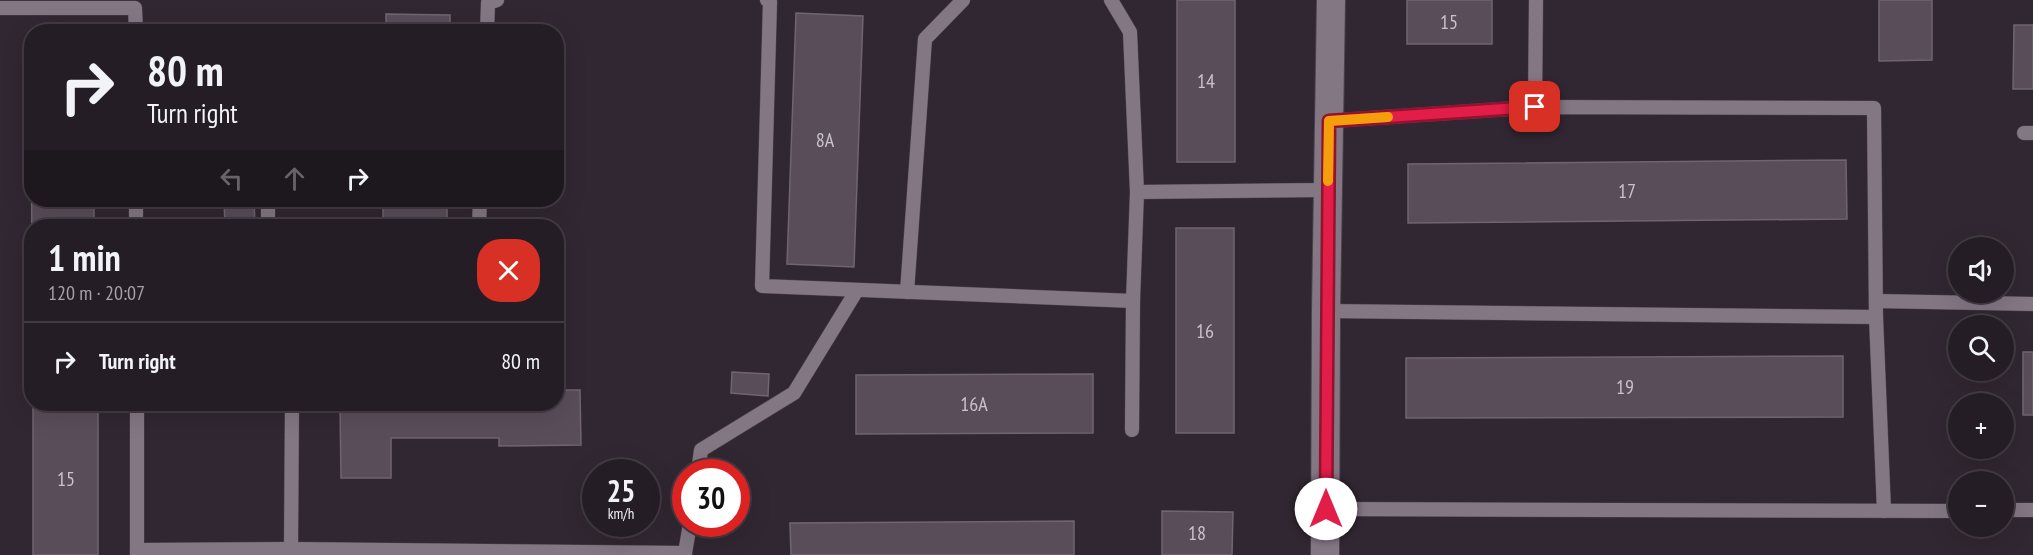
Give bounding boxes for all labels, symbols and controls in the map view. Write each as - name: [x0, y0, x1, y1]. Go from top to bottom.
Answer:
- house number: 15: [1440, 9, 1458, 35]
- text: 80 m: [147, 43, 224, 98]
- icon: right: [48, 48, 126, 126]
- house number: 14: [1197, 68, 1215, 94]
- pin: [1509, 81, 1560, 132]
- icon: arrive: [1518, 90, 1551, 123]
- text: Turn right: [147, 96, 238, 130]
- house number: 8А: [816, 127, 835, 153]
- icon: left: [215, 162, 248, 195]
- icon: ahead: [278, 162, 311, 195]
- icon: right: [341, 162, 374, 195]
- house number: 17: [1618, 178, 1636, 204]
- text: 1 min: [48, 234, 121, 281]
- map controls: [1948, 237, 2014, 537]
- button: sound: [1948, 237, 2014, 303]
- button: close: [477, 239, 540, 302]
- text: 120 m · 20:07: [48, 280, 145, 306]
- button: search: [1948, 315, 2014, 381]
- house number: 16: [1196, 318, 1214, 344]
- icon: right: [48, 345, 81, 378]
- text: Turn right: [99, 347, 176, 375]
- text: 80 m: [501, 347, 540, 375]
- house number: 19: [1616, 374, 1634, 400]
- house number: 16А: [960, 391, 988, 417]
- button: +: [1948, 393, 2014, 459]
- speed limit sign: 30: [672, 459, 750, 537]
- house number: 15: [57, 466, 75, 492]
- text: 25: [607, 471, 635, 510]
- button: −: [1948, 471, 2014, 537]
- position arrow: [1294, 477, 1358, 541]
- text: km/h: [608, 504, 634, 523]
- house number: 18: [1188, 520, 1206, 546]

